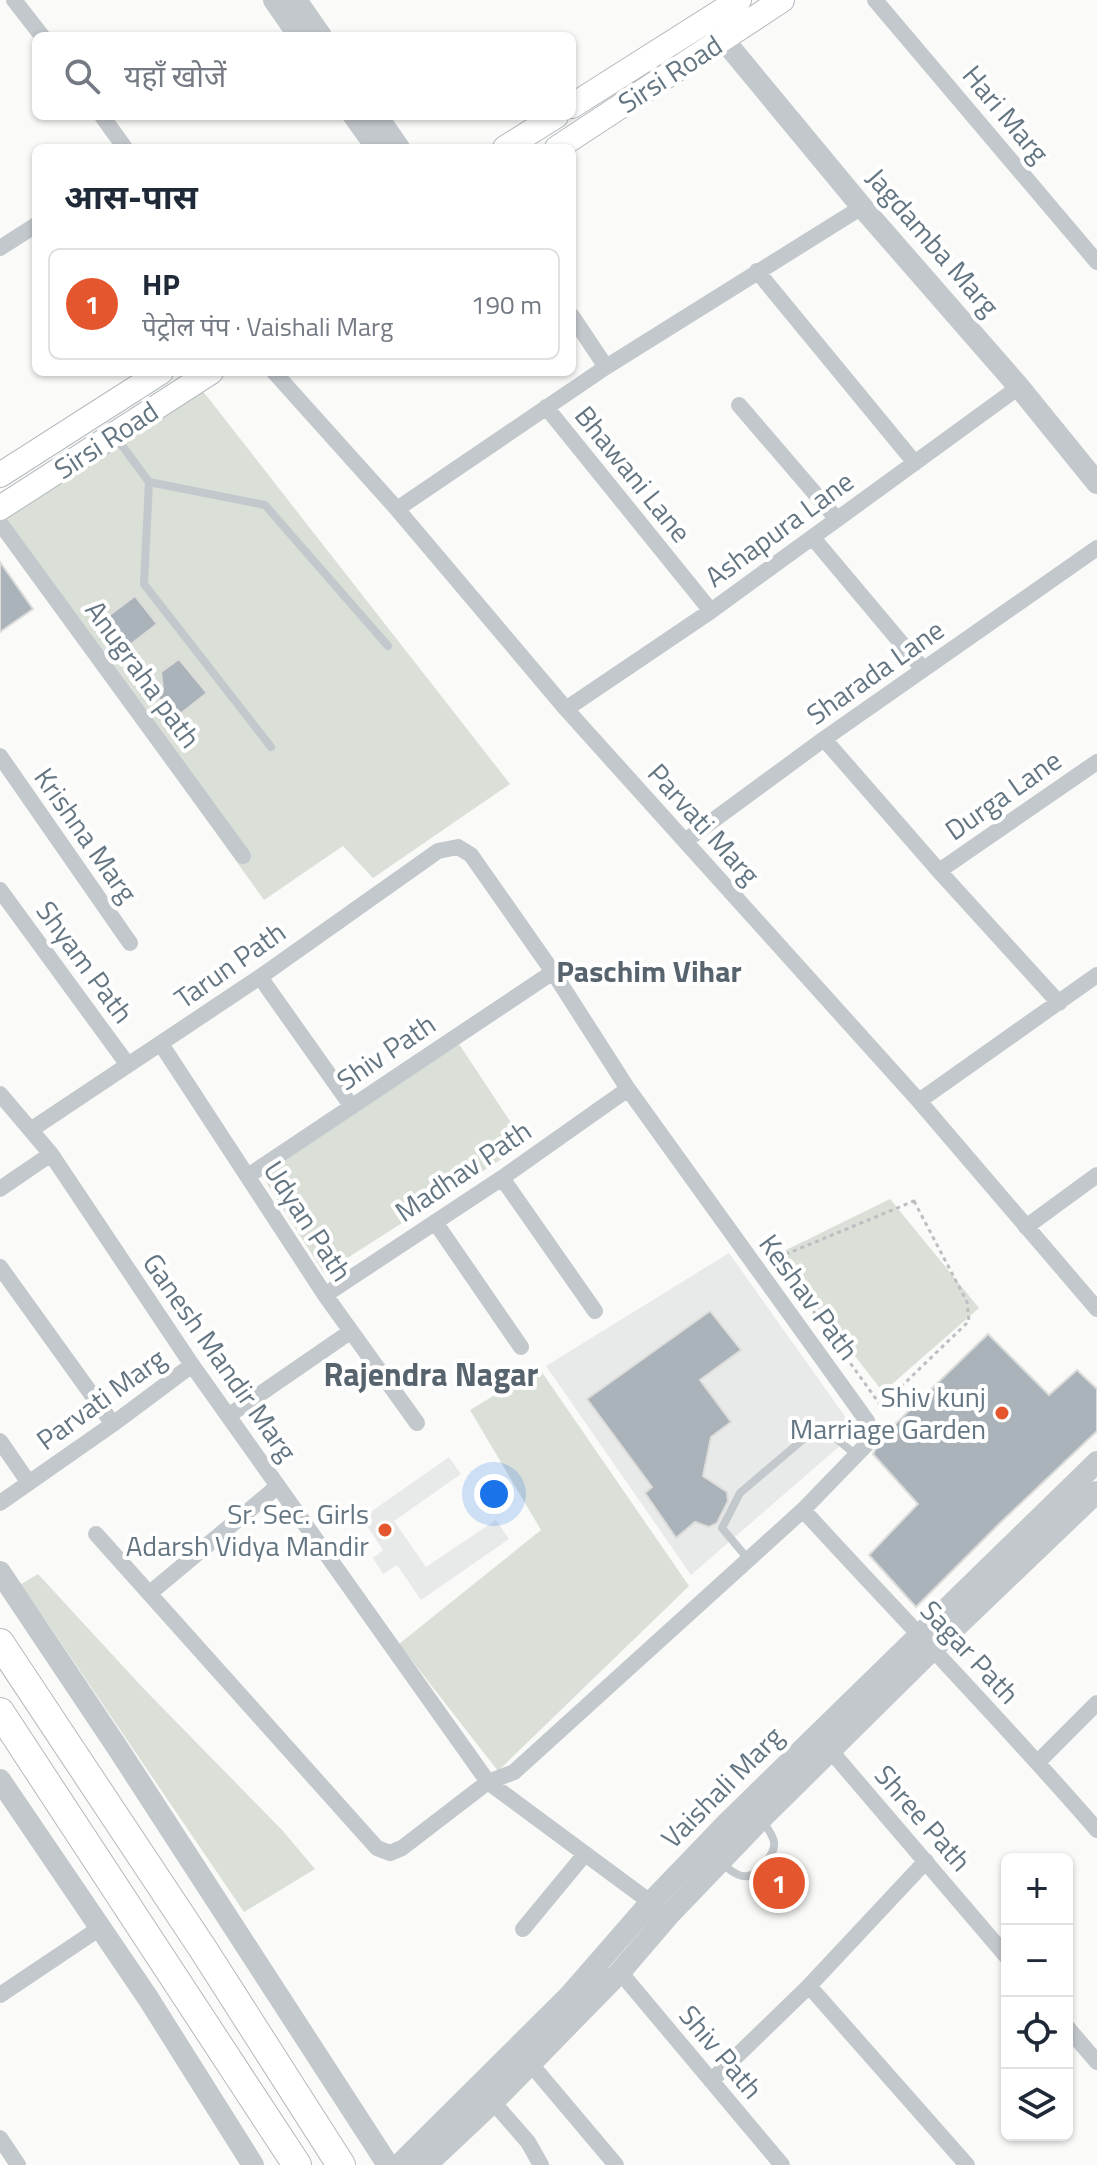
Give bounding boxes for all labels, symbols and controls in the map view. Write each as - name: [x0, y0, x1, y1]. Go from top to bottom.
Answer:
- street label: Sirsi Road: [609, 24, 730, 123]
- search box: [32, 32, 576, 120]
- text: यहाँ खोजें: [124, 53, 226, 99]
- icon: search: [60, 54, 104, 98]
- street label: Hari Marg: [953, 55, 1060, 172]
- street label: Jagdamba Marg: [856, 158, 1010, 326]
- text: आस-पास: [64, 170, 198, 222]
- text: HP: [142, 261, 180, 307]
- text: 1: [85, 285, 99, 324]
- text: 190 m: [471, 285, 542, 324]
- text: पेट्रोल पंप · Vaishali Marg: [142, 307, 393, 346]
- street label: Sirsi Road: [45, 390, 166, 489]
- street label: Bhawani Lane: [565, 396, 702, 552]
- street label: Ashapura Lane: [695, 460, 862, 597]
- street label: Anugraha path: [75, 591, 212, 757]
- street label: Sharada Lane: [797, 608, 952, 735]
- street label: Durga Lane: [936, 739, 1070, 851]
- street label: Parvati Marg: [638, 753, 771, 894]
- street label: Krishna Marg: [24, 758, 149, 911]
- street label: Shyam Path: [26, 892, 145, 1032]
- street label: Tarun Path: [165, 910, 294, 1019]
- district label: Paschim Vihar: [556, 948, 742, 994]
- street label: Shiv Path: [328, 1003, 444, 1101]
- street label: Madhav Path: [386, 1109, 540, 1232]
- street label: Udyan Path: [253, 1152, 364, 1290]
- street label: Keshav Path: [749, 1225, 870, 1369]
- street label: Ganesh Mandir Marg: [132, 1244, 308, 1470]
- street label: Parvati Marg: [27, 1337, 174, 1460]
- district label: Rajendra Nagar: [323, 1350, 539, 1398]
- place label: Shiv kunj Marriage Garden: [790, 1375, 986, 1450]
- marker: Shiv kunj Marriage Garden: [993, 1404, 1011, 1422]
- your location: [474, 1474, 514, 1514]
- place label: Sr. Sec. Girls Adarsh Vidya Mandir: [126, 1492, 369, 1567]
- marker: Sr. Sec. Girls Adarsh Vidya Mandir: [376, 1521, 394, 1539]
- street label: Sagar Path: [911, 1590, 1030, 1713]
- street label: Vaishali Marg: [651, 1716, 793, 1858]
- street label: Shree Path: [865, 1755, 982, 1881]
- pin: 1: [753, 1853, 805, 1913]
- map controls: [1001, 1853, 1073, 2141]
- button: +: [1001, 1853, 1073, 1925]
- button: −: [1001, 1925, 1073, 1997]
- street label: Shiv Path: [669, 1995, 774, 2108]
- button: locate: [1001, 1997, 1073, 2069]
- button: layers: [1001, 2069, 1073, 2141]

